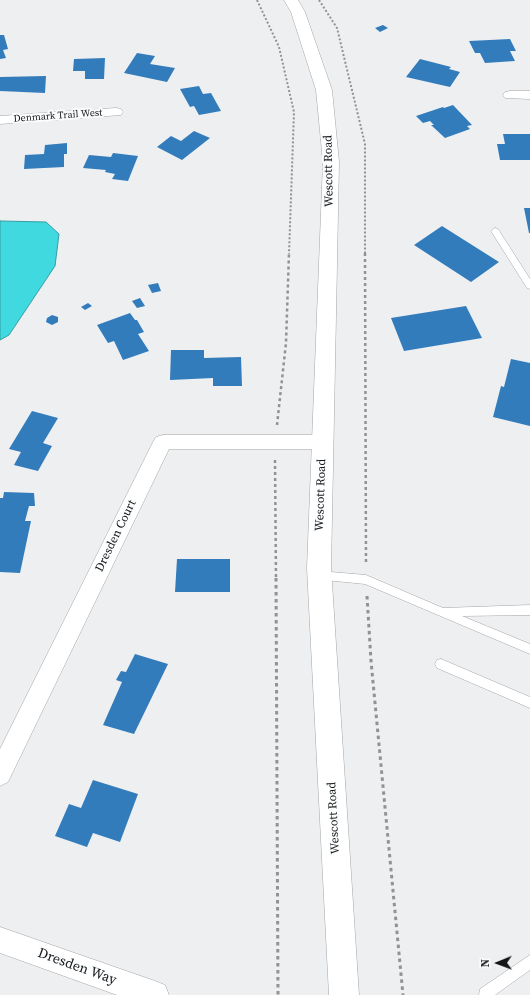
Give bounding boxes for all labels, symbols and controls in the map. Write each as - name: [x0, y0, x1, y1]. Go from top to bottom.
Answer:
- street label: Denmark Trail West: [13, 107, 103, 125]
- street label: Wescott Road: [321, 135, 337, 207]
- street label: Wescott Road: [313, 459, 329, 531]
- street label: Dresden Court: [92, 498, 140, 574]
- street label: Wescott Road: [325, 782, 343, 854]
- north arrow: [478, 943, 518, 983]
- street label: Dresden Way: [35, 945, 119, 989]
- text: N: [478, 959, 493, 967]

